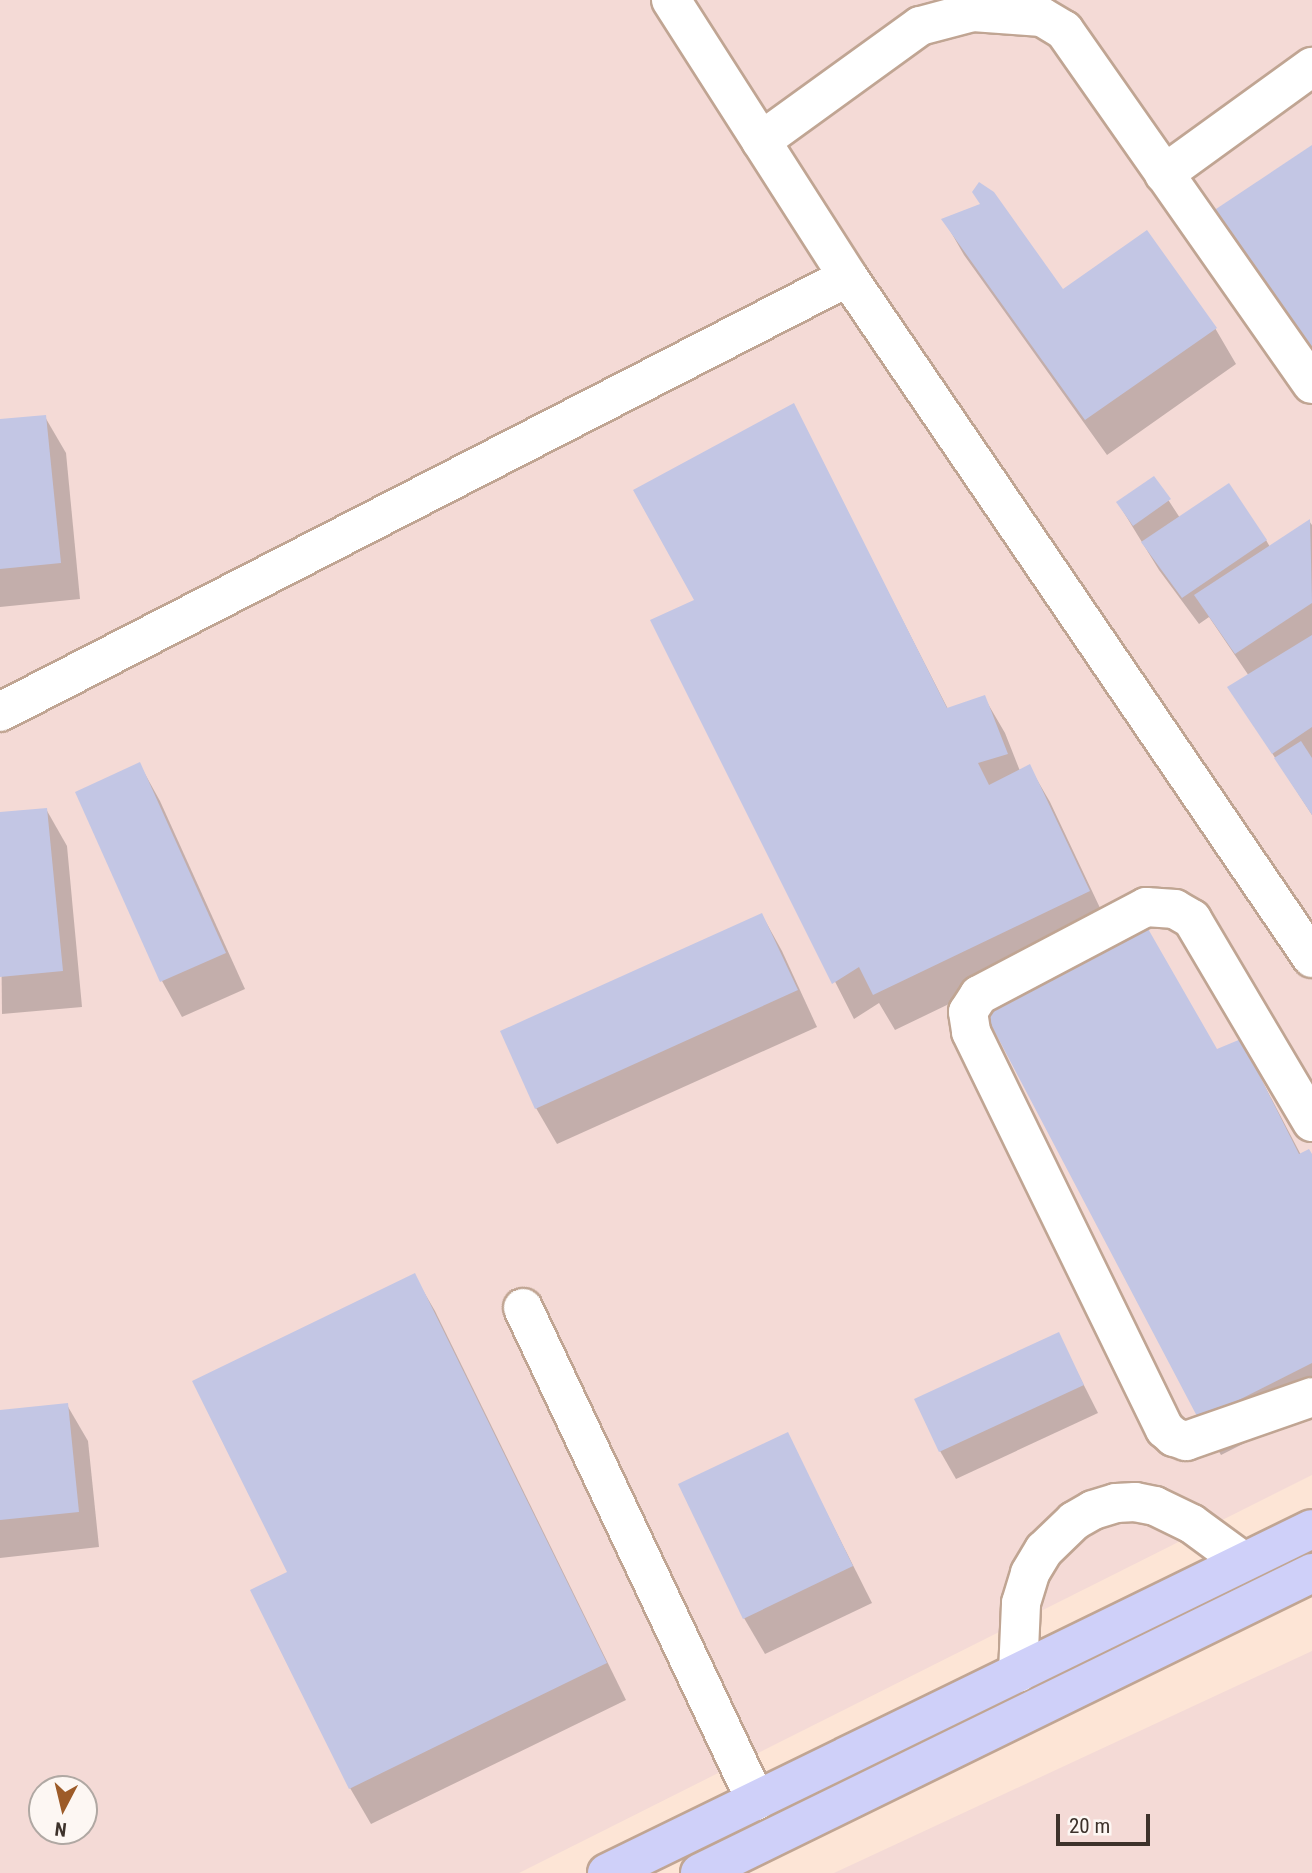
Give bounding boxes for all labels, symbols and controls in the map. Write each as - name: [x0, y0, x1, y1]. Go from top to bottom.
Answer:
- north arrow: [28, 1775, 98, 1845]
- scale bar: [1060, 1800, 1154, 1844]
- text: 20 m: [1069, 1814, 1110, 1838]
- text: N: [53, 1817, 68, 1841]

